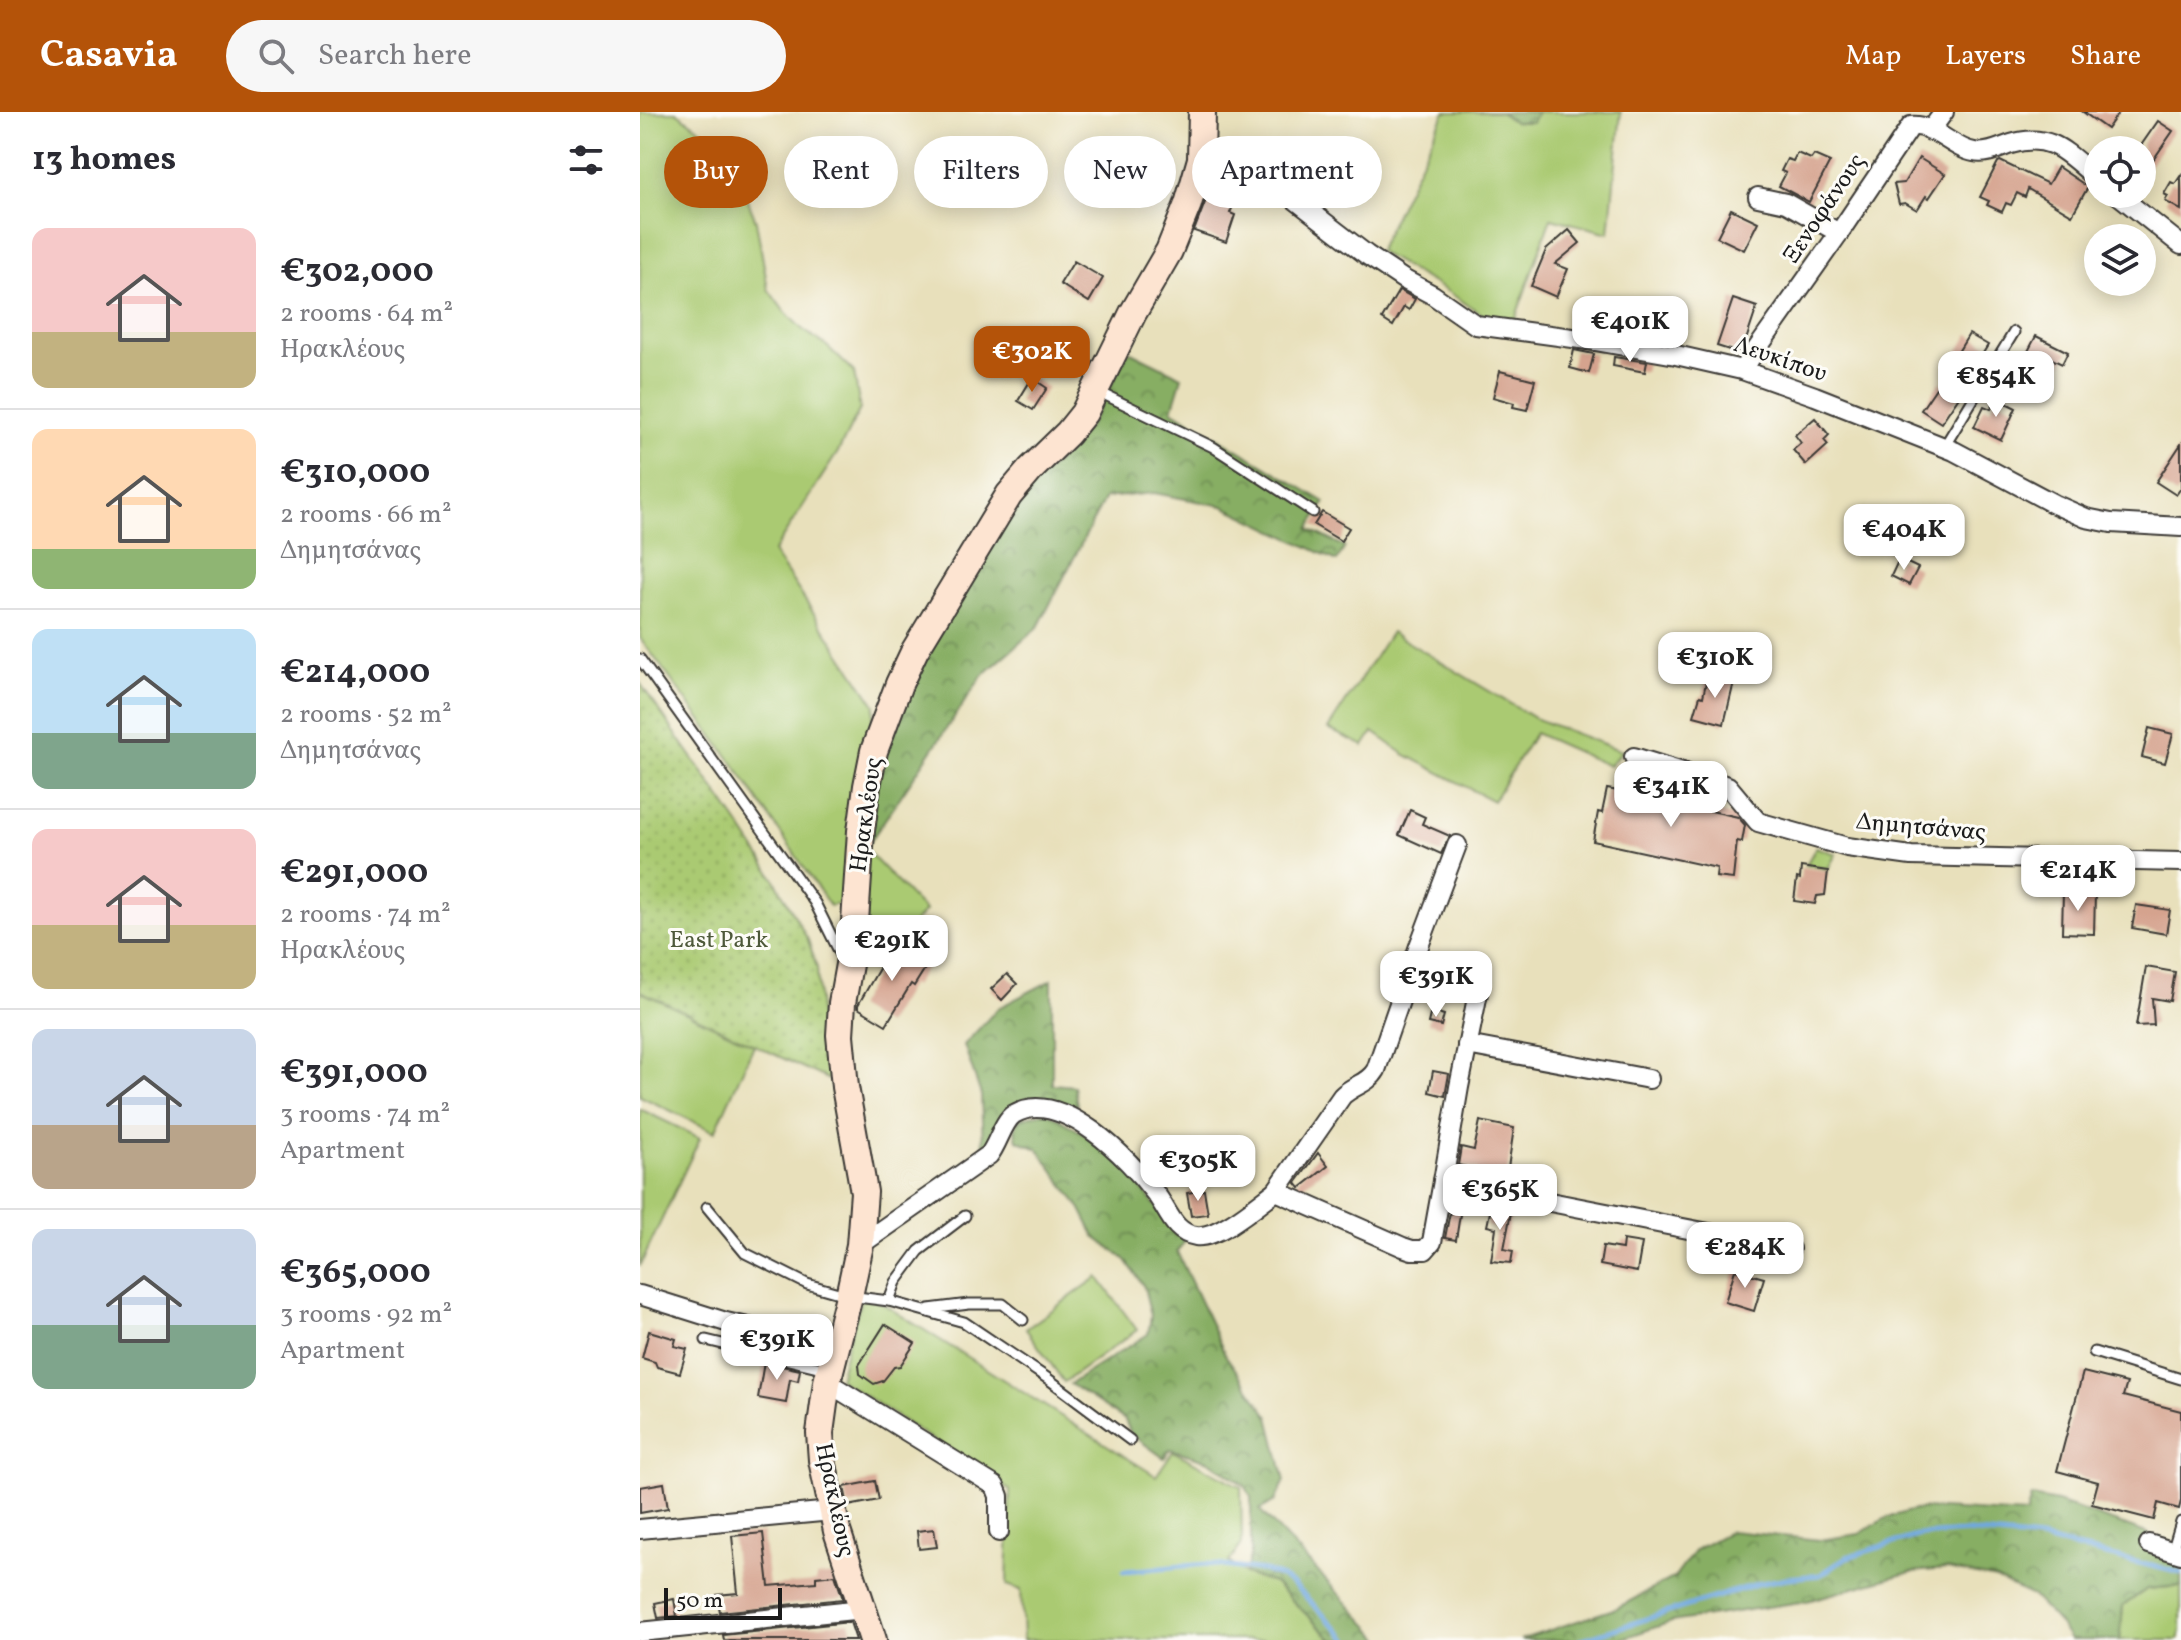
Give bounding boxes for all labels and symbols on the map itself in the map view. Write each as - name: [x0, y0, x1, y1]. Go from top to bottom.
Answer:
- street label: Ξενοφάνους: [1776, 147, 1874, 271]
- pin: €401K: [1574, 296, 1686, 364]
- pin: €302K: [976, 326, 1088, 394]
- street label: Λευκίπου: [1729, 328, 1831, 392]
- pin: €854K: [1940, 351, 2052, 419]
- pin: €404K: [1848, 504, 1960, 572]
- pin: €310K: [1659, 632, 1771, 700]
- street label: Ηρακλέους: [842, 755, 892, 875]
- pin: €341K: [1615, 761, 1727, 829]
- street label: Δημητσάνας: [1855, 805, 1987, 851]
- pin: €214K: [2022, 845, 2134, 913]
- pin: €291K: [836, 915, 948, 983]
- park label: East Park: [670, 924, 768, 958]
- pin: €391K: [1380, 951, 1492, 1019]
- pin: €305K: [1142, 1135, 1254, 1203]
- pin: €365K: [1444, 1164, 1556, 1232]
- pin: €284K: [1689, 1222, 1801, 1290]
- pin: €391K: [721, 1314, 833, 1382]
- street label: Ηρακλέους: [805, 1440, 863, 1560]
- scale bar: [664, 1584, 782, 1620]

